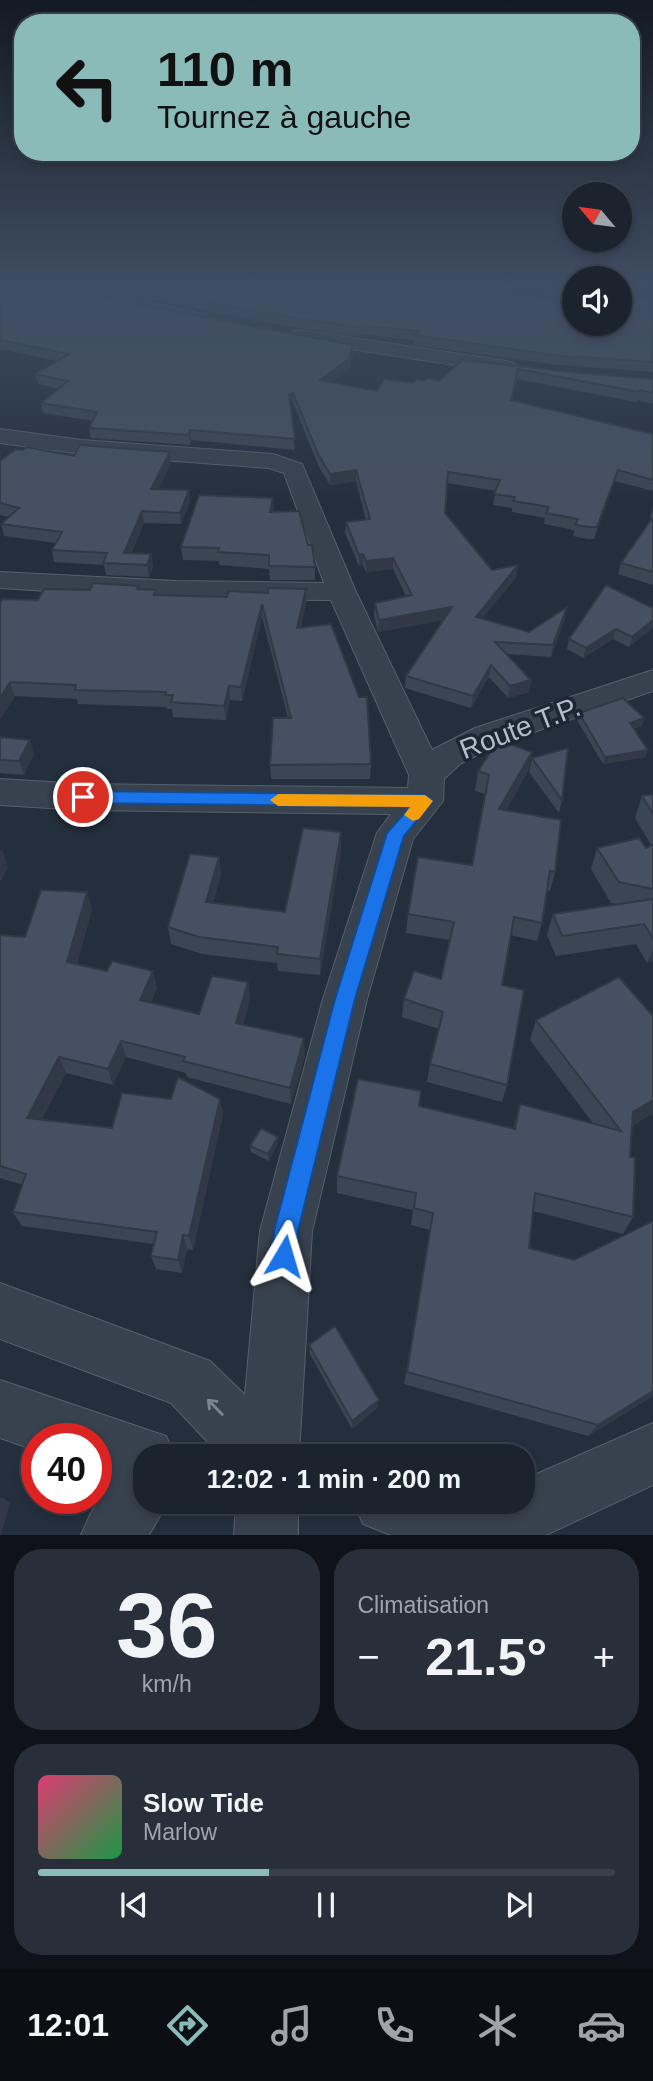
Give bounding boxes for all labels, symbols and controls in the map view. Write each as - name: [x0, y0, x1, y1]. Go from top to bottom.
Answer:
- icon: left: [42, 42, 133, 133]
- text: 110 m: [157, 42, 293, 96]
- text: Tournez à gauche: [157, 99, 411, 135]
- north arrow: [562, 182, 632, 252]
- map controls: [562, 182, 632, 336]
- button: sound: [562, 266, 632, 336]
- street label: Route T.P.: [455, 691, 585, 765]
- pin: [53, 767, 113, 827]
- icon: arrive: [64, 778, 102, 816]
- position arrow: [247, 1219, 321, 1293]
- one-way arrow: [207, 1399, 224, 1416]
- speed limit sign: 40: [21, 1423, 112, 1514]
- text: 12:02 · 1 min · 200 m: [207, 1464, 461, 1494]
- text: 36: [116, 1575, 217, 1676]
- text: Climatisation: [358, 1592, 489, 1618]
- text: 21.5°: [425, 1628, 547, 1686]
- text: −: [358, 1636, 380, 1678]
- text: +: [593, 1636, 615, 1678]
- text: km/h: [142, 1671, 192, 1697]
- text: Slow Tide: [143, 1788, 264, 1818]
- text: Marlow: [143, 1819, 217, 1845]
- icon: previous: [115, 1886, 153, 1924]
- icon: pause: [307, 1886, 345, 1924]
- icon: next: [500, 1886, 538, 1924]
- icon: directions: [163, 2001, 212, 2050]
- icon: music: [267, 2001, 316, 2050]
- icon: phone: [370, 2001, 419, 2050]
- icon: climate: [473, 2001, 522, 2050]
- icon: car: [577, 2001, 626, 2050]
- text: 12:01: [27, 2007, 109, 2043]

